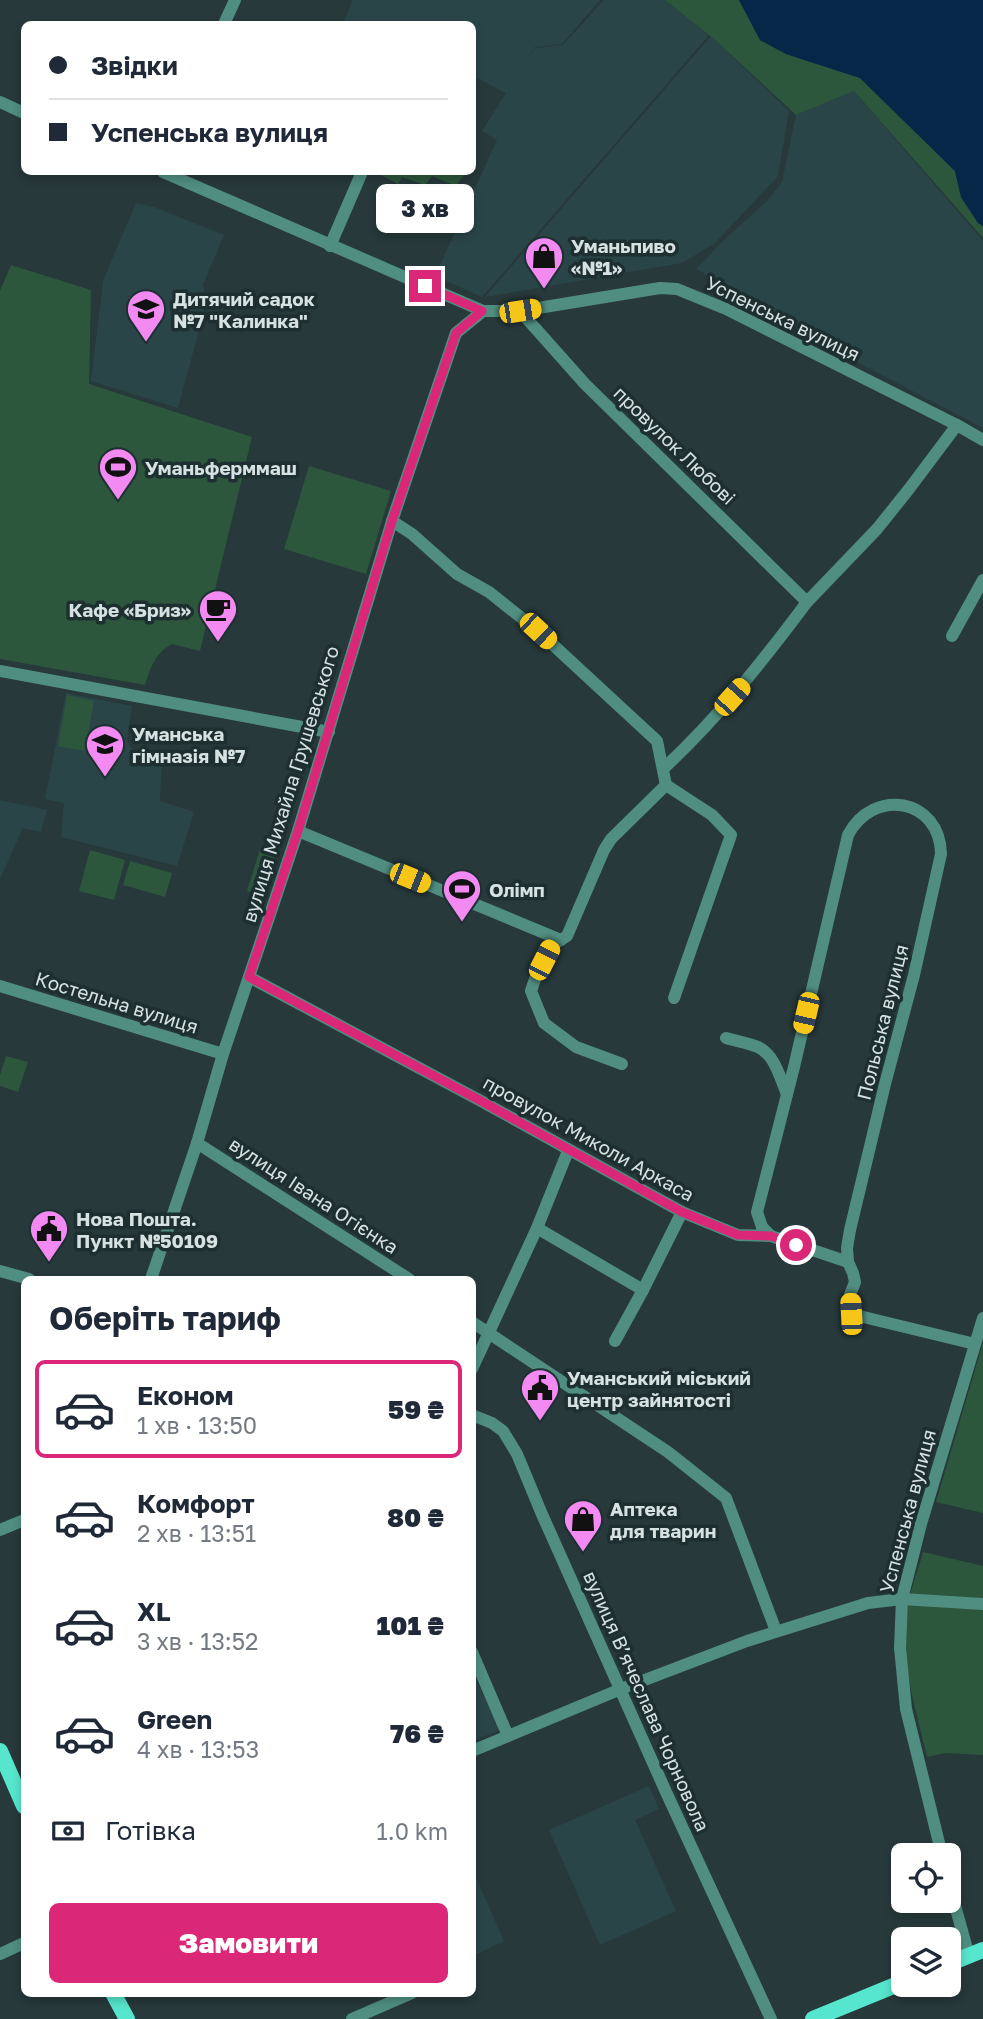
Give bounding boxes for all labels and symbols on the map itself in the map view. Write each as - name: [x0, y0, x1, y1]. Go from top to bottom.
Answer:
- callout: 3 хв: [376, 184, 474, 233]
- place label: Уманьпиво «№1»: [571, 234, 676, 279]
- shop icon: Уманьпиво «№1»: [523, 235, 565, 290]
- route end: [409, 270, 441, 302]
- street label: Успенська вулиця: [702, 271, 864, 365]
- place label: Дитячий садок №7 "Калинка": [173, 287, 315, 332]
- school or university icon: Дитячий садок №7 "Калинка": [125, 288, 167, 343]
- car: [498, 297, 543, 325]
- street label: провулок Любові: [609, 381, 741, 509]
- sports icon: Уманьферммаш: [97, 446, 139, 501]
- place label: Уманьферммаш: [145, 456, 297, 479]
- cafe icon: Кафе «Бриз»: [197, 588, 239, 643]
- place label: Кафе «Бриз»: [69, 598, 191, 621]
- car: [516, 609, 561, 653]
- street label: вулиця Михайла Грушевського: [237, 643, 343, 925]
- car: [711, 674, 754, 720]
- place label: Уманська гімназія №7: [132, 722, 245, 767]
- school or university icon: Уманська гімназія №7: [84, 723, 126, 778]
- car: [387, 860, 434, 896]
- sports icon: Олімп: [441, 868, 483, 923]
- place label: Олімп: [489, 878, 545, 901]
- car: [526, 937, 563, 983]
- street label: Польська вулиця: [852, 942, 912, 1102]
- street label: Костельна вулиця: [33, 966, 201, 1038]
- car: [792, 990, 821, 1036]
- street label: провулок Миколи Аркаса: [480, 1070, 698, 1206]
- street label: вулиця Івана Огієнка: [225, 1132, 403, 1258]
- place label: Нова Пошта. Пункт №50109: [76, 1207, 218, 1252]
- public building icon: Нова Пошта. Пункт №50109: [28, 1208, 70, 1263]
- route start: [780, 1229, 812, 1261]
- car: [840, 1292, 863, 1336]
- place label: Уманський міський центр зайнятості: [567, 1366, 751, 1411]
- public building icon: Уманський міський центр зайнятості: [519, 1367, 561, 1422]
- street label: Успенська вулиця: [874, 1427, 940, 1595]
- place label: Аптека для тварин: [610, 1497, 716, 1542]
- shop icon: Аптека для тварин: [562, 1498, 604, 1553]
- street label: вулиця В’ячеслава Чорновола: [579, 1567, 715, 1835]

